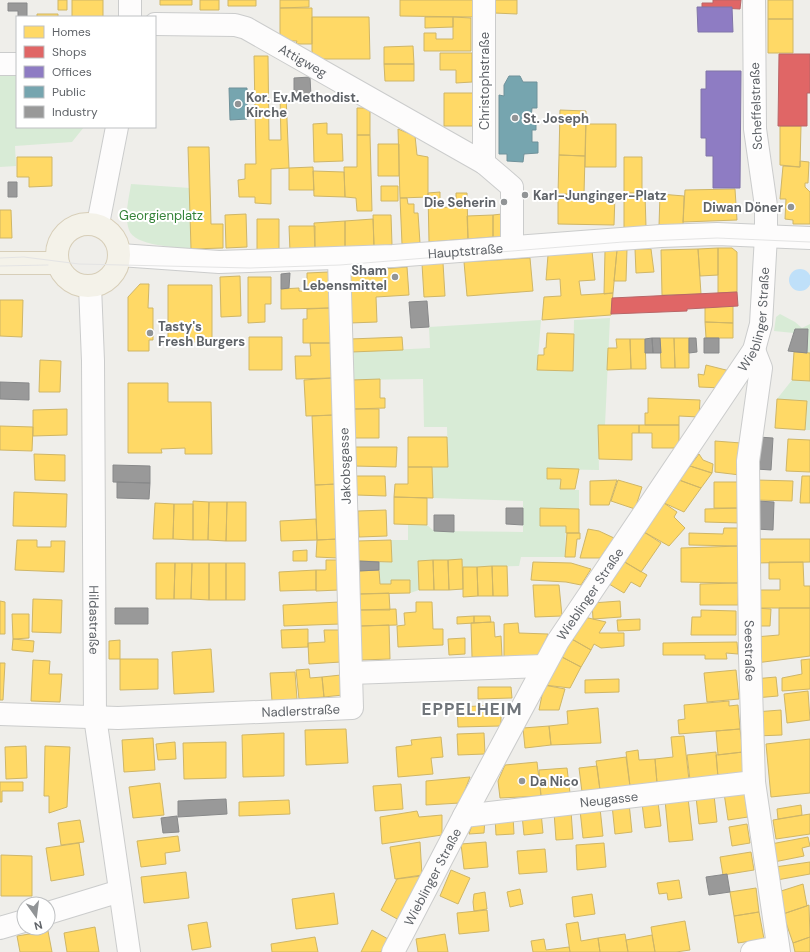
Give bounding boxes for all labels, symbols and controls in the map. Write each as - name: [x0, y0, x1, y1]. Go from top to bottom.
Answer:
- legend: [16, 16, 156, 128]
- text: Homes: [52, 24, 91, 40]
- street label: Christophstraße: [476, 32, 493, 130]
- street label: Attigweg: [276, 40, 330, 81]
- text: Shops: [52, 44, 87, 60]
- street label: Scheffelstraße: [746, 62, 766, 150]
- text: Offices: [52, 64, 92, 80]
- text: Public: [52, 84, 86, 100]
- place label: Kor. Ev.Methodist. Kirche: [246, 89, 359, 121]
- marker: Kor. Ev.Methodist. Kirche: [233, 99, 243, 109]
- text: Industry: [52, 104, 98, 120]
- place label: St. Joseph: [523, 110, 589, 127]
- marker: St. Joseph: [510, 113, 520, 123]
- place label: Karl-Junginger-Platz: [533, 187, 666, 204]
- marker: Karl-Junginger-Platz: [520, 190, 530, 200]
- place label: Die Seherin: [424, 194, 496, 211]
- marker: Die Seherin: [499, 197, 509, 207]
- place label: Diwan Döner: [703, 199, 784, 216]
- marker: Diwan Döner: [786, 202, 796, 212]
- park label: Georgienplatz: [119, 207, 203, 224]
- street label: Hauptstraße: [427, 239, 504, 262]
- place label: Sham Lebensmittel: [303, 262, 387, 294]
- street label: Wieblinger Straße: [734, 267, 773, 374]
- marker: Sham Lebensmittel: [390, 272, 400, 282]
- place label: Tasty's Fresh Burgers: [158, 318, 245, 350]
- marker: Tasty's Fresh Burgers: [145, 328, 155, 338]
- street label: Jakobsgasse: [335, 427, 355, 505]
- street label: Wieblinger Straße: [553, 544, 627, 643]
- street label: Hildastraße: [86, 585, 103, 655]
- street label: Seestraße: [741, 620, 759, 682]
- district label: EPPELHEIM: [422, 698, 522, 720]
- street label: Nadlerstraße: [261, 700, 340, 720]
- place label: Da Nico: [530, 773, 579, 790]
- marker: Da Nico: [517, 776, 527, 786]
- street label: Neugasse: [579, 787, 639, 811]
- street label: Wieblinger Straße: [400, 825, 465, 928]
- north arrow: [16, 896, 56, 936]
- text: N: [33, 918, 44, 933]

